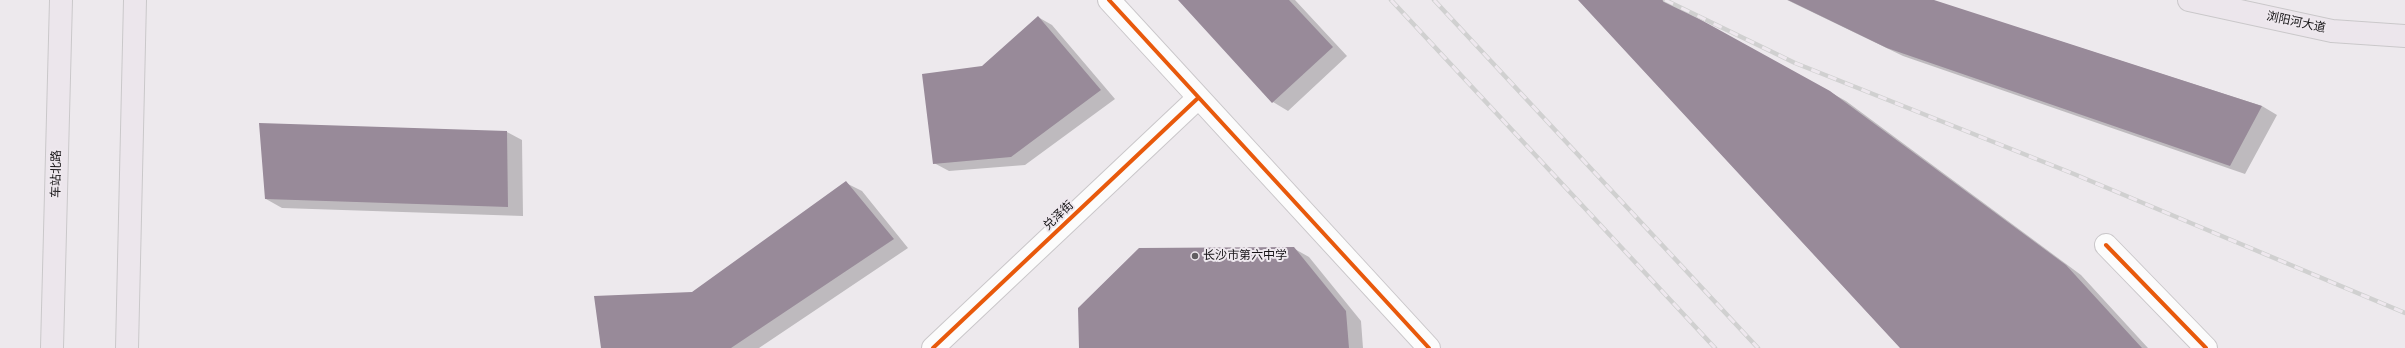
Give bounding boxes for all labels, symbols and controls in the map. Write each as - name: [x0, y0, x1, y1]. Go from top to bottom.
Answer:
- street label: 浏阳河大道: [2265, 10, 2327, 36]
- street label: 车站北路: [49, 150, 65, 198]
- street label: 兑泽街: [1041, 198, 1077, 234]
- place label: 长沙市第六中学: [1203, 249, 1287, 263]
- marker: 长沙市第六中学: [1190, 251, 1200, 261]

